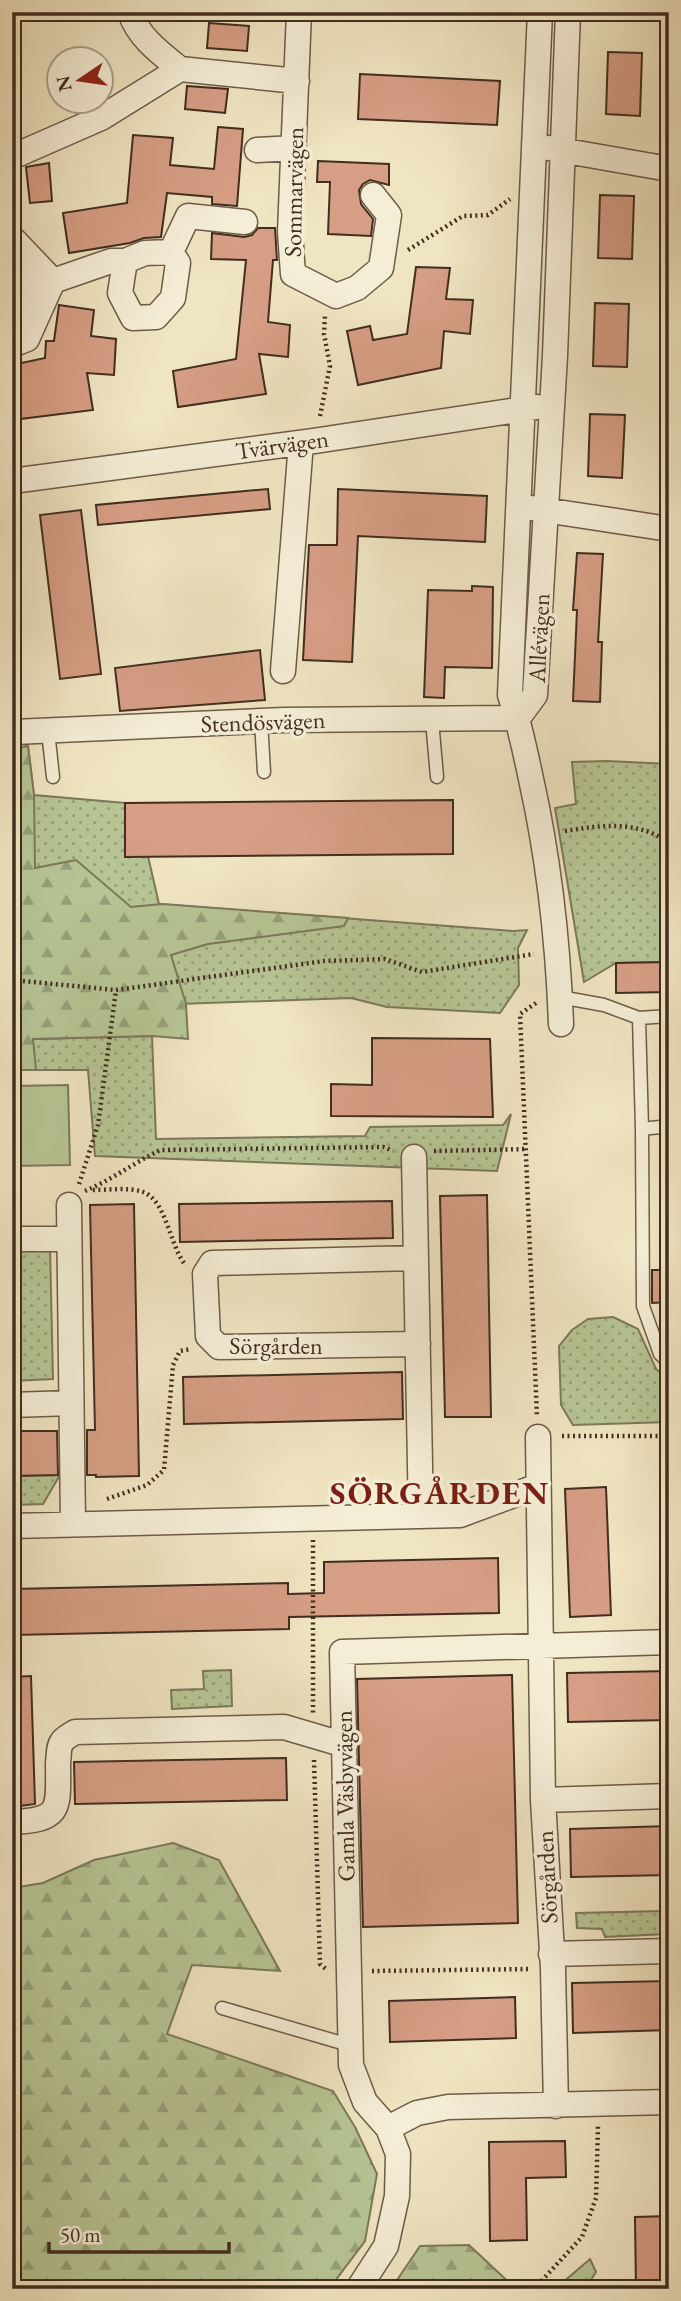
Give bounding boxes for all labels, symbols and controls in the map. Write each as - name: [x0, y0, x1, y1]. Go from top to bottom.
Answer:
- north arrow: [46, 46, 116, 116]
- text: N: [50, 73, 78, 94]
- street label: Sommarvägen: [277, 126, 310, 257]
- street label: Tvärvägen: [233, 423, 331, 466]
- street label: Allévägen: [521, 592, 556, 685]
- street label: Stendösvägen: [200, 704, 326, 739]
- street label: Sörgården: [229, 1330, 323, 1361]
- district label: SÖRGÅRDEN: [330, 1472, 550, 1514]
- street label: Gamla Väsbyvägen: [328, 1710, 361, 1882]
- street label: Sörgården: [529, 1829, 564, 1924]
- scale bar: [49, 2210, 229, 2254]
- text: 50 m: [60, 2221, 101, 2248]

